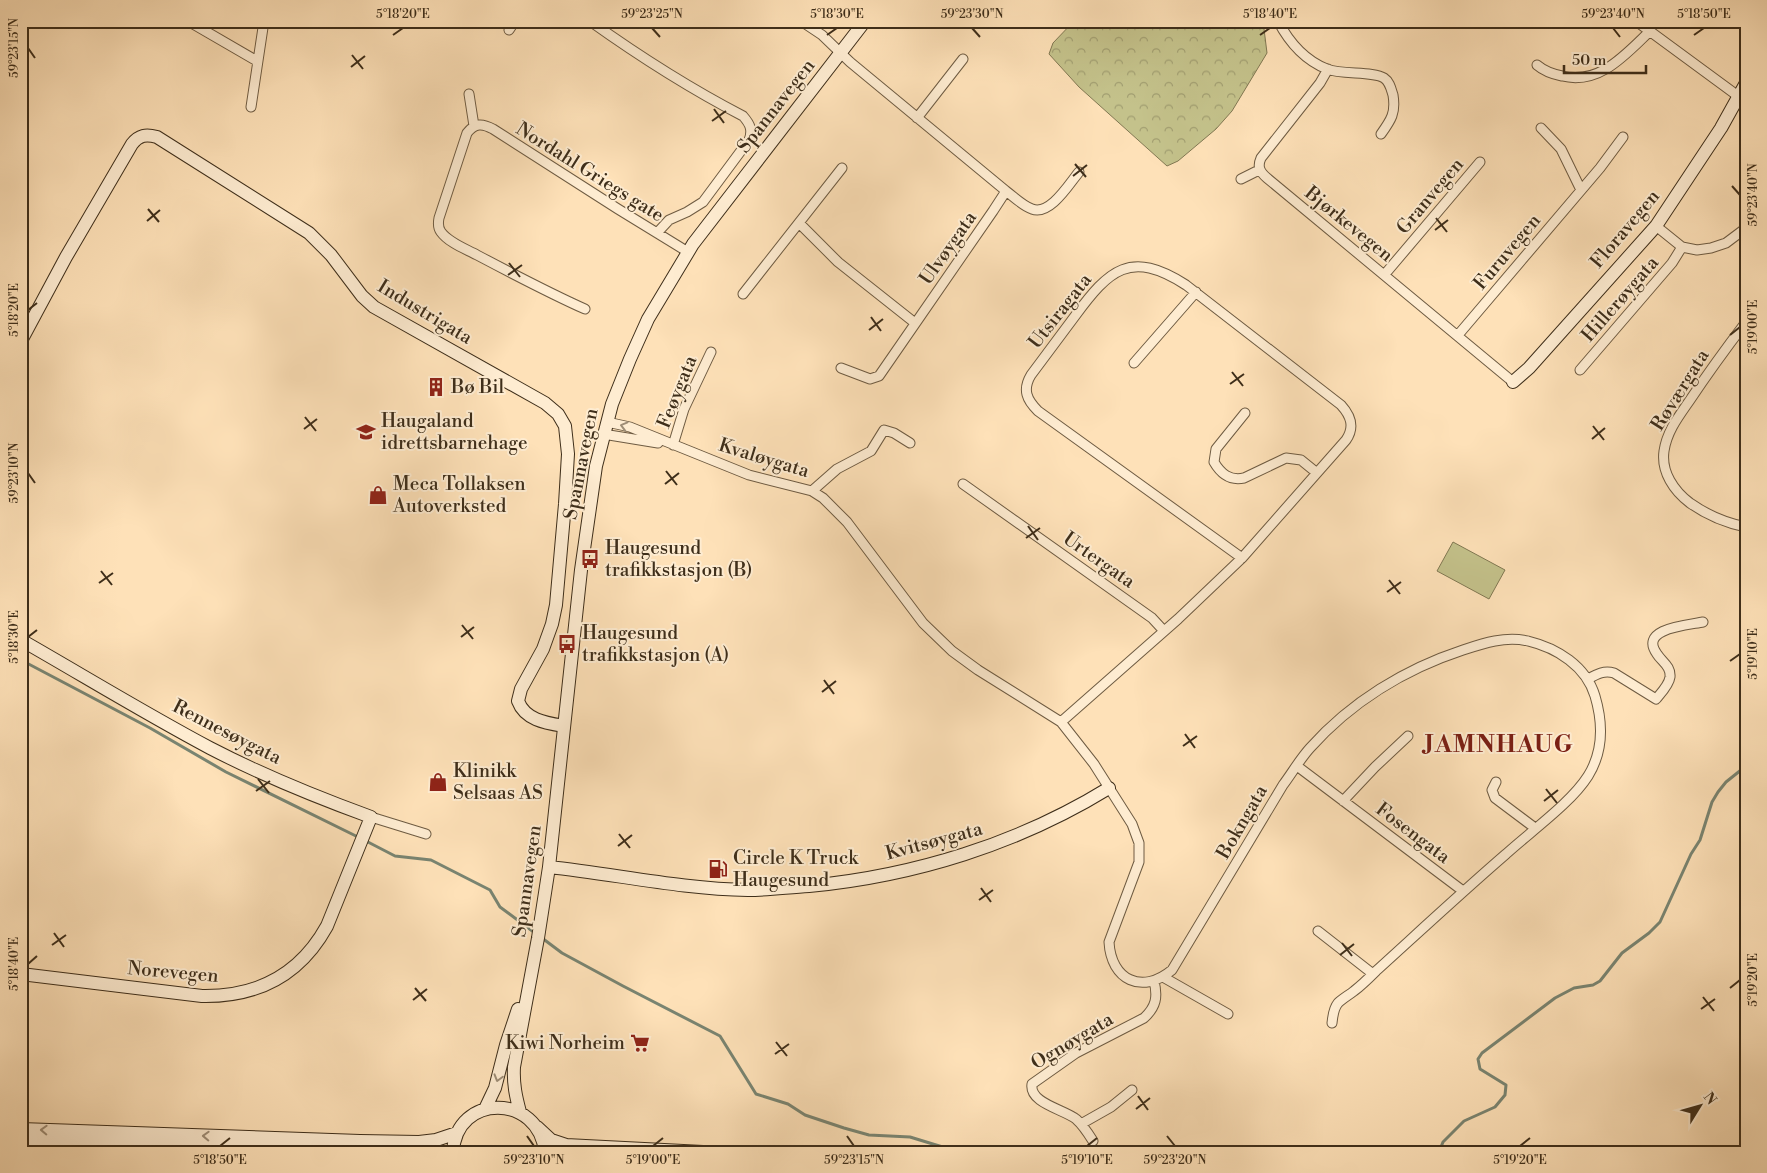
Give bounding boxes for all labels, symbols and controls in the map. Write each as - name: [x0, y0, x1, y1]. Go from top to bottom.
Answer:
- text: 5°18'20"E: [376, 7, 430, 22]
- text: 59°23'25"N: [621, 7, 683, 22]
- text: 5°18'30"E: [810, 7, 864, 22]
- text: 59°23'30"N: [941, 7, 1003, 22]
- text: 5°18'40"E: [1243, 7, 1297, 22]
- text: 59°23'40"N: [1581, 7, 1645, 22]
- text: 5°18'50"E: [1677, 7, 1731, 22]
- text: 59°23'15"N: [7, 18, 22, 78]
- scale bar: [1564, 42, 1647, 74]
- text: 50 m: [1572, 51, 1606, 70]
- street label: Spannavegen: [732, 54, 820, 158]
- street label: Nordahl Griegs gate: [512, 117, 668, 227]
- street label: Granvegen: [1391, 153, 1469, 239]
- text: 59°23'40"N: [1746, 163, 1761, 227]
- street label: Bjørkevegen: [1299, 180, 1398, 267]
- street label: Floravegen: [1585, 185, 1665, 273]
- street label: Ulvøygata: [914, 206, 982, 289]
- street label: Furuvegen: [1468, 209, 1546, 295]
- street label: Hillerøygata: [1576, 251, 1664, 347]
- street label: Utsiragata: [1023, 268, 1097, 353]
- street label: Industrigata: [373, 274, 477, 350]
- text: 5°18'20"E: [7, 283, 22, 337]
- text: 5°19'00"E: [1746, 300, 1761, 354]
- street label: Røværgata: [1646, 344, 1715, 435]
- street label: Feøygata: [652, 352, 703, 432]
- place label: Bø Bil: [450, 375, 505, 399]
- building icon: Bø Bil: [425, 376, 447, 398]
- street label: Spannavegen: [558, 406, 604, 522]
- place label: Haugaland idrettsbarnehage: [381, 409, 528, 455]
- school or university icon: Haugaland idrettsbarnehage: [355, 421, 377, 443]
- one-way arrow: [621, 422, 629, 432]
- street label: Kvaløygata: [716, 433, 813, 483]
- text: 59°23'10"N: [7, 443, 22, 503]
- place label: Meca Tollaksen Autoverksted: [392, 472, 526, 518]
- shop icon: Meca Tollaksen Autoverksted: [367, 484, 389, 506]
- street label: Urtergata: [1058, 526, 1140, 594]
- place label: Haugesund trafikkstasjon (B): [605, 536, 752, 582]
- bus stop icon: Haugesund trafikkstasjon (B): [579, 548, 601, 570]
- text: 5°18'30"E: [7, 610, 22, 664]
- place label: Haugesund trafikkstasjon (A): [582, 621, 729, 667]
- text: 5°19'10"E: [1746, 628, 1761, 680]
- bus stop icon: Haugesund trafikkstasjon (A): [556, 633, 578, 655]
- street label: Rennesøygata: [169, 694, 286, 770]
- district label: JAMNHAUG: [1421, 730, 1574, 760]
- place label: Klinikk Selsaas AS: [453, 759, 543, 805]
- shop icon: Klinikk Selsaas AS: [427, 771, 449, 793]
- street label: Bokngata: [1211, 780, 1273, 864]
- street label: Fosengata: [1371, 797, 1455, 869]
- street label: Kvitsøygata: [883, 816, 985, 865]
- street label: Spannavegen: [507, 823, 547, 939]
- place label: Circle K Truck Haugesund: [733, 846, 859, 892]
- fuel station icon: Circle K Truck Haugesund: [707, 858, 729, 880]
- text: 5°18'40"E: [7, 937, 22, 991]
- text: 5°19'20"E: [1746, 953, 1761, 1007]
- street label: Norevegen: [126, 956, 220, 988]
- street label: Ognøygata: [1027, 1007, 1118, 1075]
- place label: Kiwi Norheim: [505, 1031, 625, 1055]
- supermarket icon: Kiwi Norheim: [629, 1032, 651, 1054]
- one-way arrow: [493, 1073, 503, 1081]
- north arrow: [1674, 1080, 1724, 1130]
- text: N: [1699, 1089, 1720, 1109]
- one-way arrow: [40, 1125, 48, 1135]
- one-way arrow: [202, 1131, 210, 1141]
- text: 5°18'50"E: [193, 1153, 247, 1168]
- text: 59°23'10"N: [504, 1153, 564, 1168]
- text: 5°19'00"E: [626, 1153, 680, 1168]
- text: 59°23'15"N: [824, 1153, 884, 1168]
- text: 5°19'10"E: [1061, 1153, 1113, 1168]
- text: 59°23'20"N: [1144, 1153, 1206, 1168]
- text: 5°19'20"E: [1493, 1153, 1547, 1168]

